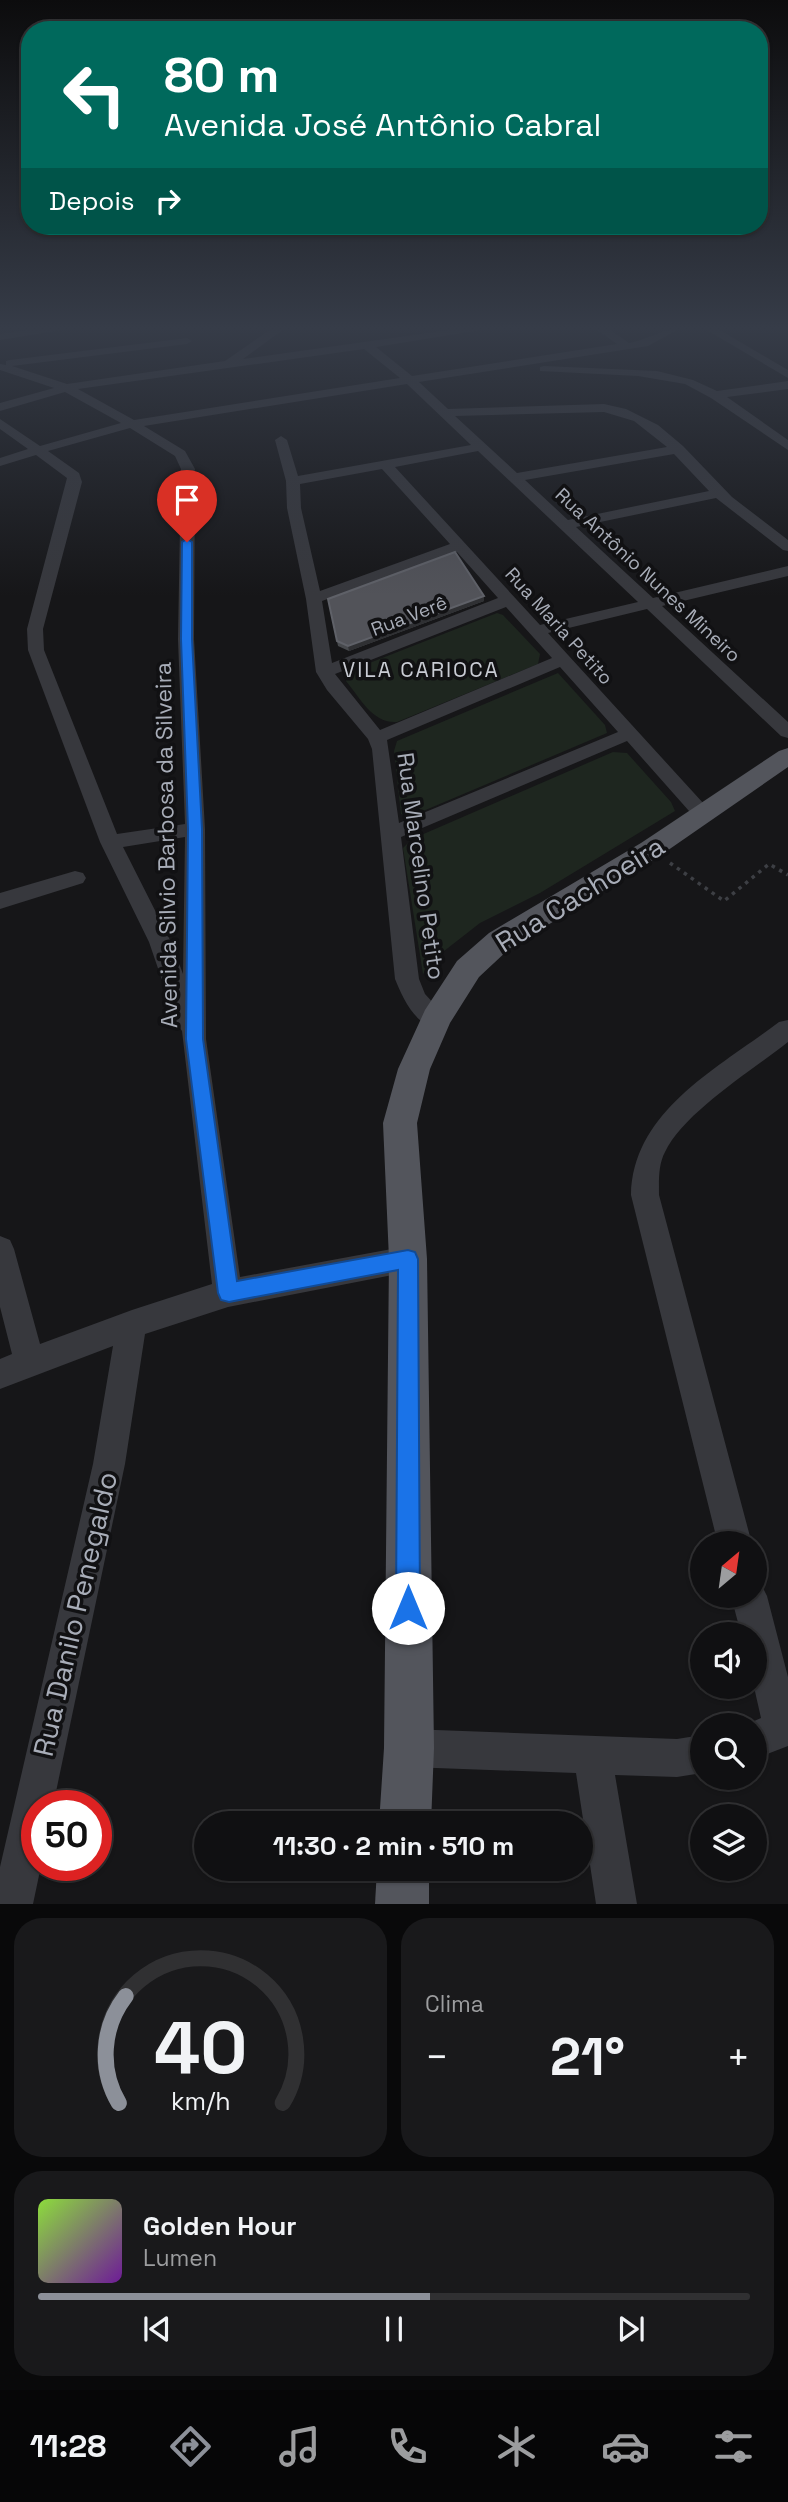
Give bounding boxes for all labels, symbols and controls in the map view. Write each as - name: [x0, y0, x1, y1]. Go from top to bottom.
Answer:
- text: 80 m: [164, 44, 279, 106]
- icon: left: [49, 49, 140, 140]
- text: Avenida José Antônio Cabral: [164, 105, 601, 145]
- icon: right: [149, 182, 187, 220]
- text: Depois: [49, 184, 135, 218]
- pin: [157, 470, 217, 542]
- icon: arrive: [168, 481, 206, 519]
- street label: Rua Antônio Nunes Mineiro: [550, 482, 746, 668]
- street label: Rua Maria Petito: [500, 562, 618, 690]
- street label: Rua Verê: [367, 590, 451, 642]
- district label: VILA CARIOCA: [342, 656, 500, 683]
- street label: Avenida Silvio Barbosa da Silveira: [148, 662, 184, 1028]
- street label: Rua Marcelino Petito: [390, 750, 452, 982]
- street label: Rua Cachoeira: [489, 828, 671, 960]
- street label: Rua Danilo Penegaldo: [25, 1468, 125, 1760]
- north arrow: [690, 1531, 766, 1608]
- map controls: [690, 1531, 767, 1881]
- position arrow: [371, 1571, 445, 1645]
- button: sound: [690, 1622, 767, 1699]
- button: search: [690, 1713, 767, 1790]
- speed limit sign: 50: [21, 1790, 112, 1881]
- button: layers: [690, 1804, 767, 1881]
- text: 11:30 · 2 min · 510 m: [273, 1829, 514, 1863]
- text: Clima: [425, 1989, 484, 2019]
- text: 40: [154, 2002, 247, 2095]
- text: 21°: [550, 2024, 625, 2090]
- text: −: [425, 2033, 449, 2081]
- text: +: [726, 2033, 750, 2081]
- text: km/h: [171, 2085, 230, 2117]
- text: Golden Hour: [143, 2209, 297, 2243]
- text: Lumen: [143, 2243, 217, 2273]
- icon: previous: [138, 2310, 176, 2348]
- icon: pause: [375, 2310, 413, 2348]
- icon: next: [612, 2310, 650, 2348]
- icon: directions: [166, 2422, 215, 2471]
- icon: music: [275, 2422, 324, 2471]
- icon: phone: [383, 2422, 432, 2471]
- icon: climate: [492, 2422, 541, 2471]
- icon: car: [601, 2422, 650, 2471]
- icon: filters: [709, 2422, 758, 2471]
- text: 11:28: [30, 2426, 106, 2466]

